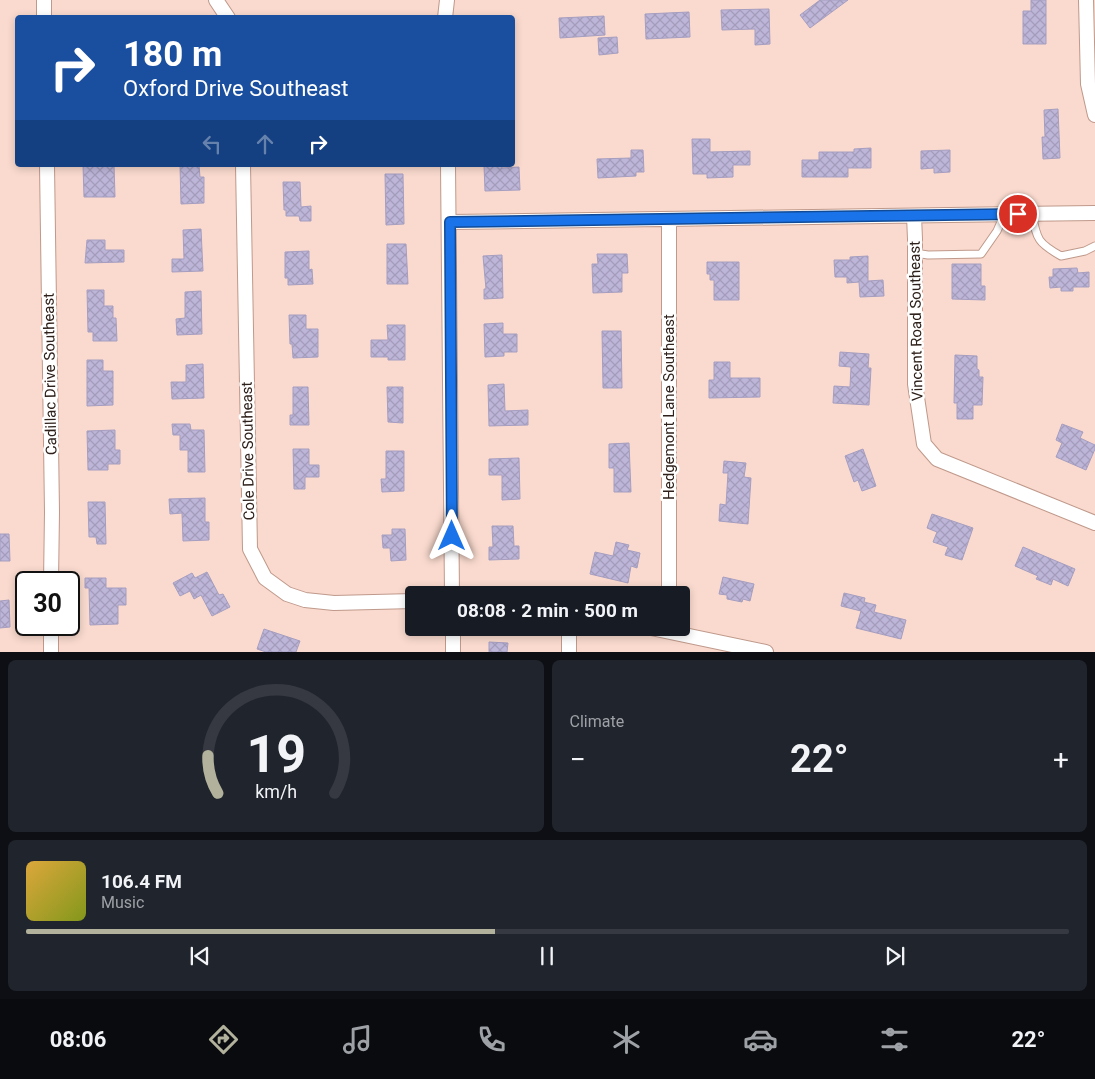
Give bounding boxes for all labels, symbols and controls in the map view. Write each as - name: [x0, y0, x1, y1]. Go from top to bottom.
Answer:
- text: 180 m: [123, 34, 222, 75]
- icon: right: [40, 35, 105, 100]
- text: Oxford Drive Southeast: [123, 76, 348, 101]
- icon: left: [198, 130, 226, 158]
- icon: ahead: [251, 130, 279, 158]
- icon: right: [304, 130, 332, 158]
- pin: [997, 193, 1039, 235]
- icon: arrive: [1004, 200, 1032, 228]
- street label: Vincent Road Southeast: [906, 241, 926, 401]
- street label: Cadillac Drive Southeast: [40, 293, 60, 455]
- street label: Hedgemont Lane Southeast: [660, 314, 678, 500]
- street label: Cole Drive Southeast: [238, 381, 258, 521]
- position arrow: [425, 509, 477, 561]
- speed limit sign: 30: [15, 571, 80, 636]
- text: 08:08 · 2 min · 500 m: [457, 599, 638, 622]
- text: Climate: [570, 712, 624, 731]
- text: 19: [246, 724, 306, 785]
- text: 22°: [790, 737, 849, 781]
- text: −: [570, 743, 586, 776]
- text: +: [1053, 743, 1069, 776]
- text: km/h: [255, 781, 297, 802]
- text: 106.4 FM: [101, 870, 182, 893]
- text: Music: [101, 893, 144, 912]
- icon: previous: [186, 942, 214, 970]
- icon: pause: [533, 942, 561, 970]
- icon: next: [881, 942, 909, 970]
- icon: directions: [206, 1022, 241, 1057]
- icon: music: [340, 1022, 375, 1057]
- icon: phone: [474, 1022, 509, 1057]
- icon: climate: [609, 1022, 644, 1057]
- icon: car: [743, 1022, 778, 1057]
- icon: filters: [877, 1022, 912, 1057]
- text: 08:06: [50, 1027, 106, 1052]
- text: 22°: [1011, 1027, 1045, 1052]

